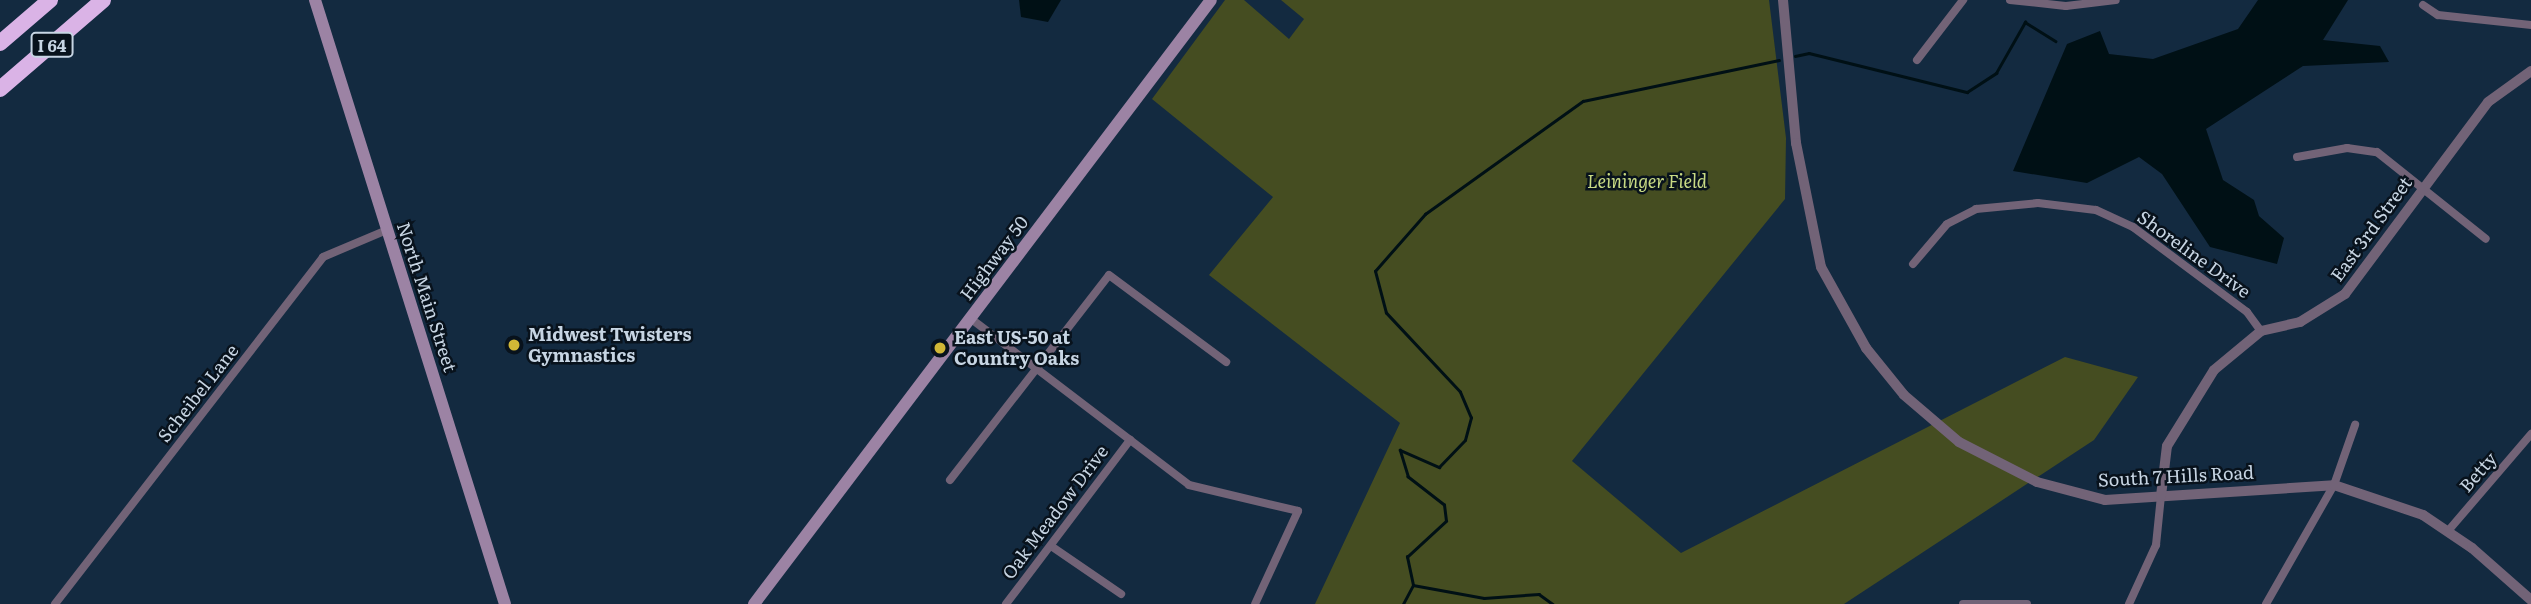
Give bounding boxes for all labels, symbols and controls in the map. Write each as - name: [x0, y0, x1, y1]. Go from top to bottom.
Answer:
- road number: I 64: [29, 32, 75, 58]
- park label: Leininger Field: [1587, 170, 1707, 192]
- street label: East 3rd Street: [2326, 172, 2416, 286]
- street label: Shoreline Drive: [2133, 206, 2255, 302]
- street label: Highway 50: [955, 212, 1033, 304]
- street label: North Main Street: [393, 219, 461, 375]
- place label: Midwest Twisters Gymnastics: [528, 324, 691, 366]
- place label: East US-50 at Country Oaks: [954, 327, 1079, 370]
- marker: Midwest Twisters Gymnastics: [506, 337, 522, 353]
- street label: Scheibel Lane: [153, 340, 243, 446]
- marker: East US-50 at Country Oaks: [932, 340, 948, 356]
- street label: Oak Meadow Drive: [998, 441, 1112, 583]
- street label: Betty: [2455, 448, 2501, 496]
- street label: South 7 Hills Road: [2097, 461, 2255, 491]

